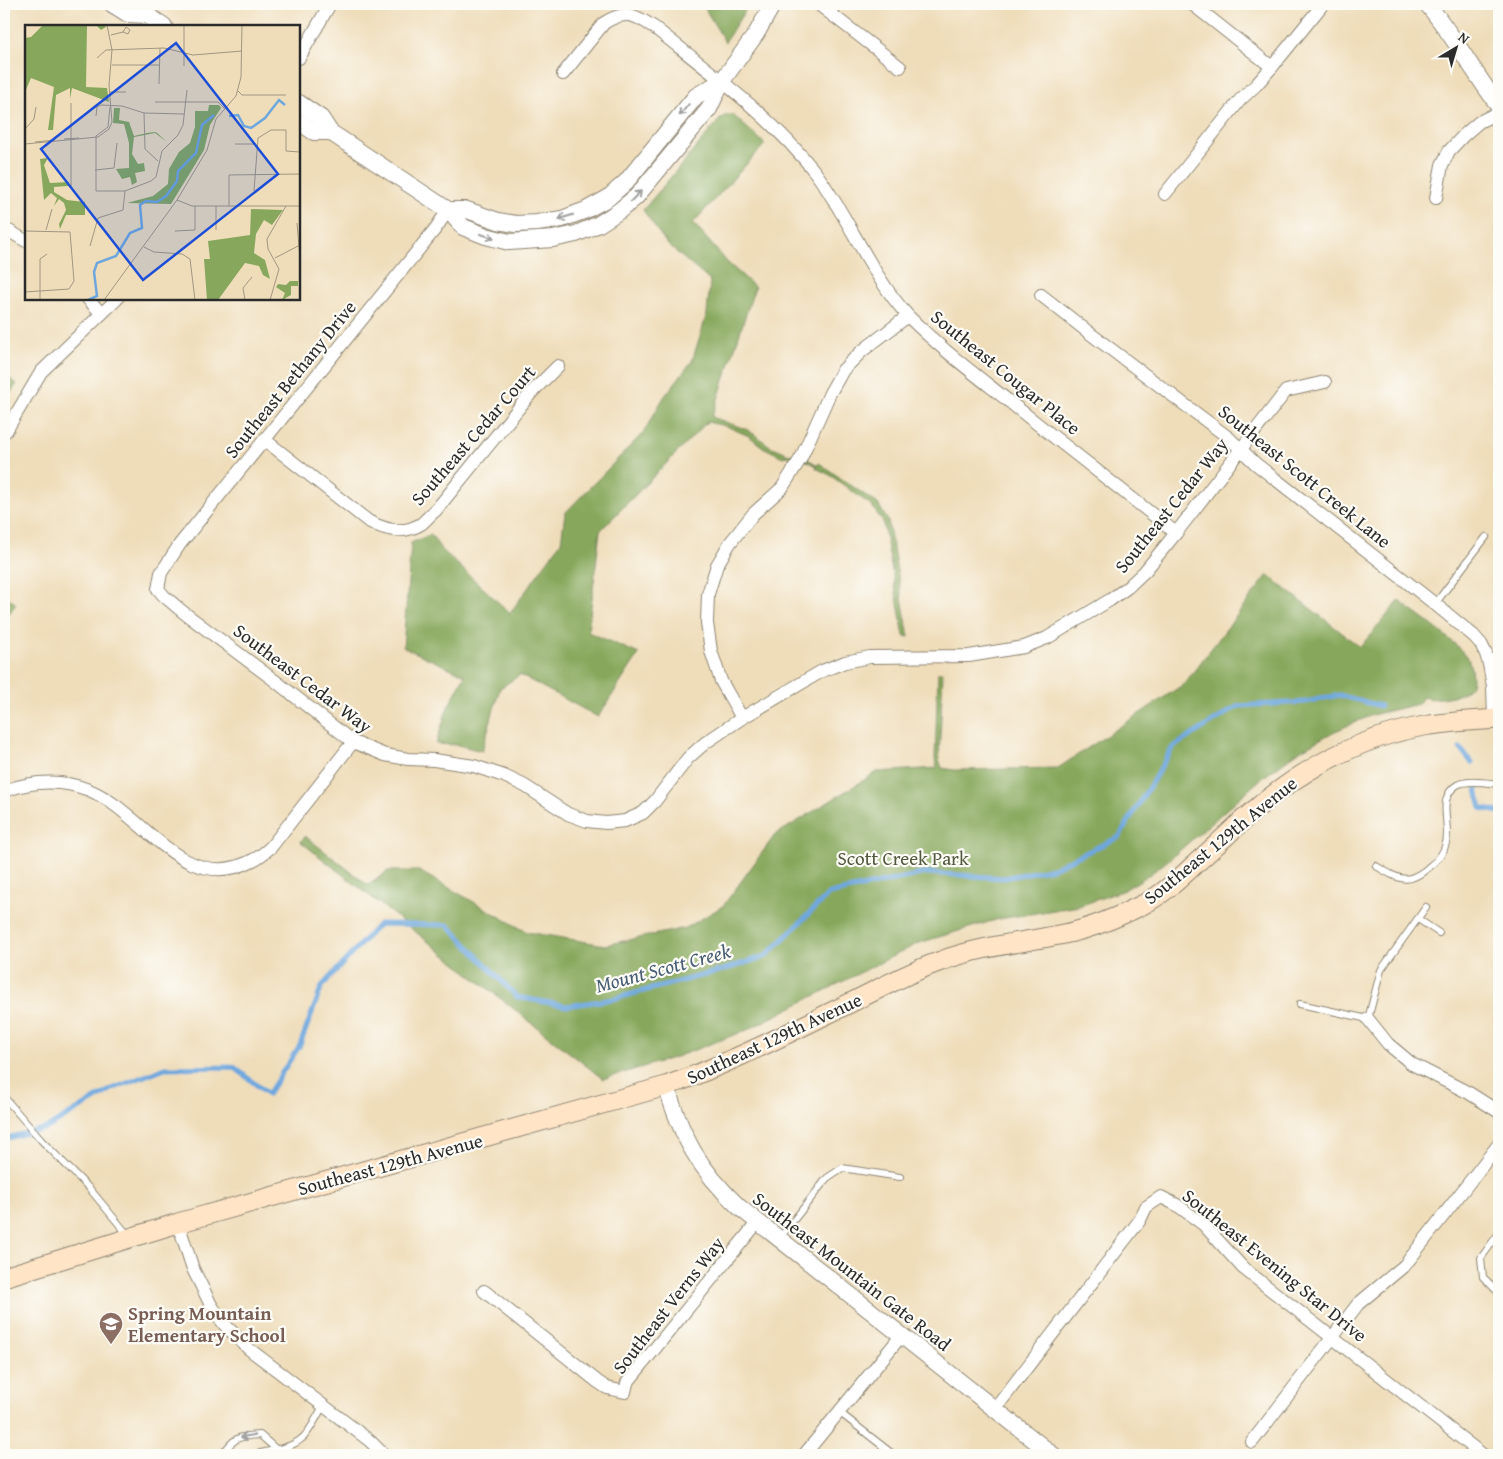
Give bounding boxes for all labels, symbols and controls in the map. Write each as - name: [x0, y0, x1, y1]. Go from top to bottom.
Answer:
- north arrow: [1430, 22, 1480, 72]
- inset map: [25, 25, 300, 300]
- text: N: [1454, 27, 1474, 49]
- one-way arrow: [679, 104, 690, 117]
- one-way arrow: [630, 190, 642, 202]
- one-way arrow: [559, 213, 575, 223]
- one-way arrow: [479, 231, 495, 241]
- street label: Southeast Bethany Drive: [217, 294, 363, 464]
- street label: Southeast Cougar Place: [925, 303, 1087, 441]
- street label: Southeast Cedar Court: [404, 358, 542, 511]
- street label: Southeast Scott Creek Lane: [1213, 397, 1398, 555]
- street label: Southeast Cedar Way: [1108, 431, 1235, 579]
- street label: Southeast Cedar Way: [228, 617, 379, 740]
- street label: Southeast 129th Avenue: [1137, 769, 1303, 911]
- park label: Scott Creek Park: [837, 844, 969, 872]
- water label: Mount Scott Creek: [592, 935, 734, 999]
- street label: Southeast 129th Avenue: [682, 985, 866, 1091]
- street label: Southeast 129th Avenue: [294, 1126, 486, 1202]
- street label: Southeast Evening Star Drive: [1177, 1182, 1373, 1348]
- street label: Southeast Mountain Gate Road: [747, 1185, 958, 1358]
- street label: Southeast Verns Way: [605, 1230, 731, 1380]
- place label: Spring Mountain Elementary School: [128, 1299, 286, 1349]
- school or university icon: Spring Mountain Elementary School: [98, 1311, 124, 1345]
- one-way arrow: [240, 1432, 256, 1442]

